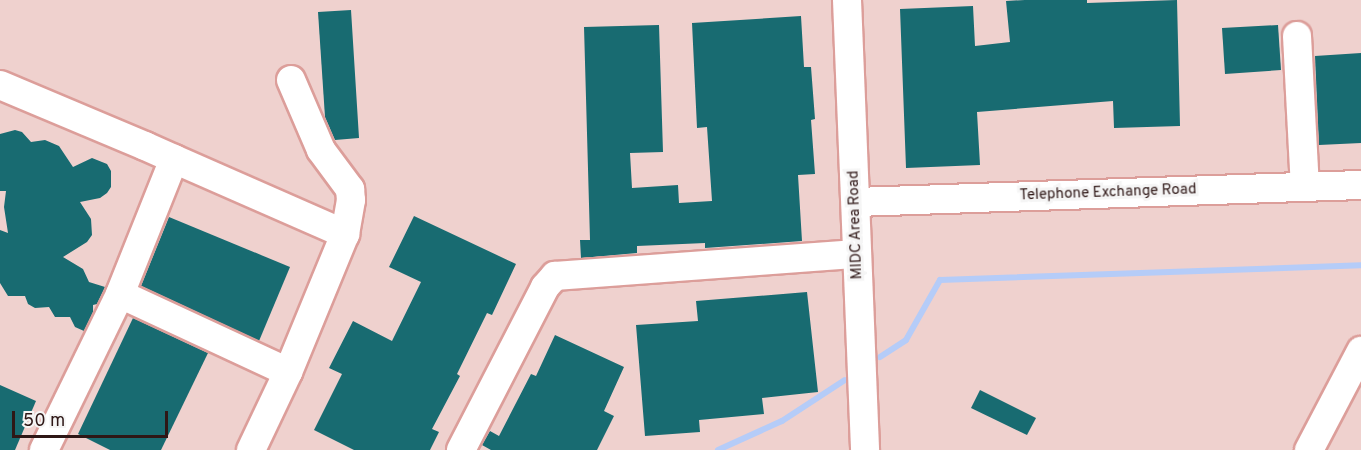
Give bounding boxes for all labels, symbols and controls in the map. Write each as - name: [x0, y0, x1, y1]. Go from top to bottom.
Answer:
- street label: MIDC Area Road: [845, 170, 867, 280]
- street label: Telephone Exchange Road: [1019, 181, 1197, 205]
- scale bar: [15, 399, 171, 437]
- text: 50 m: [23, 410, 65, 433]

